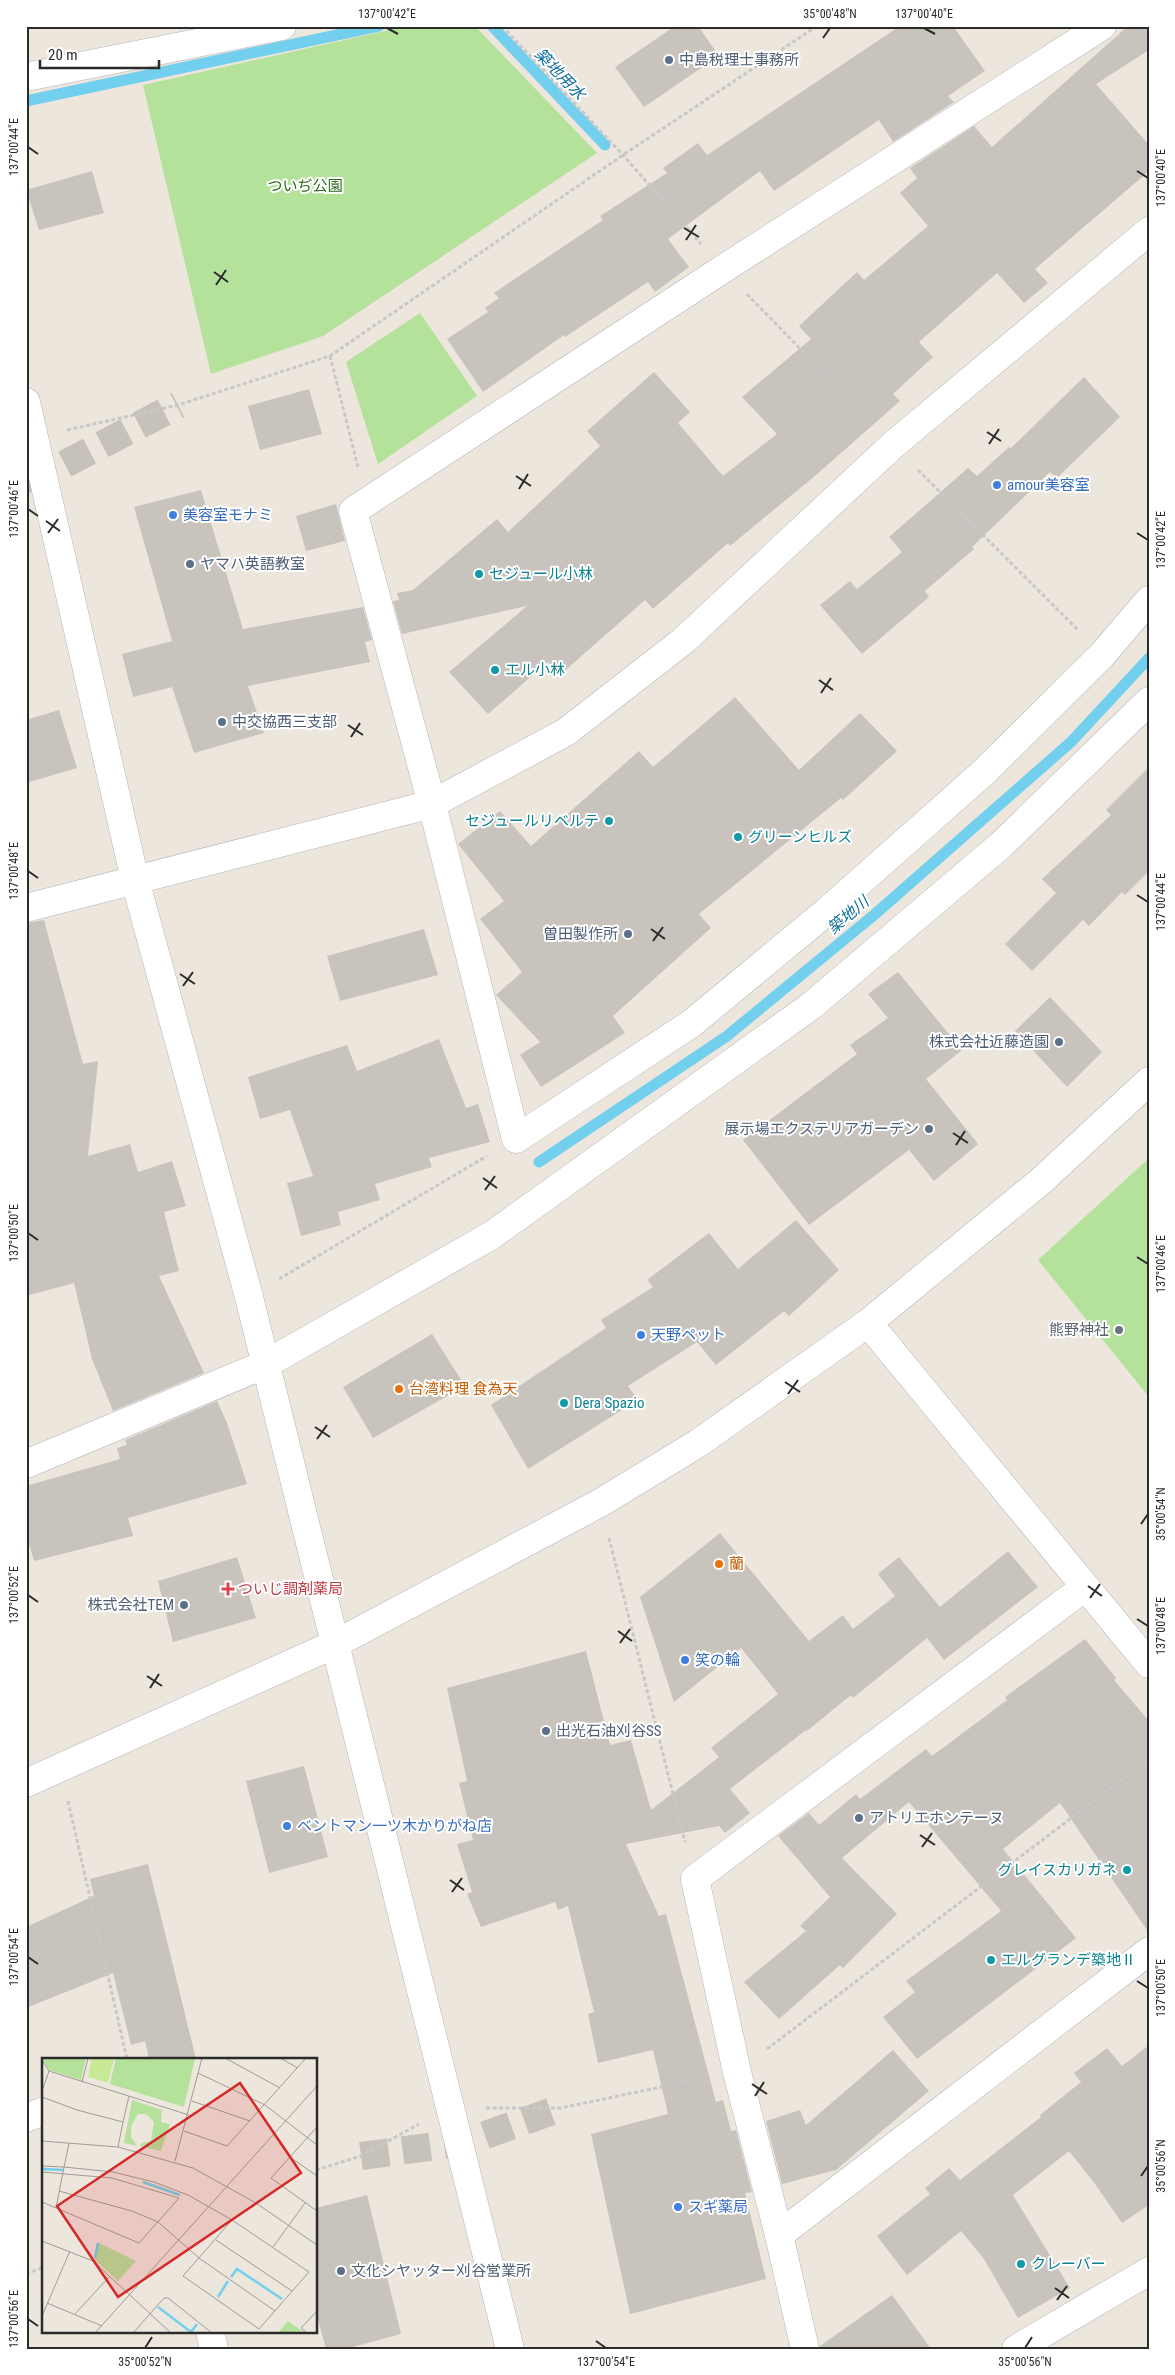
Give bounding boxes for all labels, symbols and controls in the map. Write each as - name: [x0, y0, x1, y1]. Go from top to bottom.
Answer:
- text: 137°00'42"E: [358, 7, 416, 21]
- text: 35°00'48"N: [803, 7, 857, 21]
- text: 137°00'40"E: [895, 7, 953, 21]
- scale bar: [40, 38, 159, 70]
- water label: 築地用水: [531, 44, 590, 105]
- text: 20 m: [48, 46, 78, 64]
- place label: 中島税理士事務所: [679, 51, 799, 69]
- marker: 中島税理士事務所: [663, 54, 675, 66]
- text: 137°00'44"E: [7, 118, 21, 176]
- text: 137°00'40"E: [1154, 149, 1168, 207]
- park label: ついぢ公園: [267, 177, 343, 195]
- place label: amour美容室: [1007, 476, 1090, 494]
- marker: amour美容室: [991, 479, 1003, 491]
- text: 137°00'46"E: [7, 480, 21, 538]
- place label: 美容室モナミ: [183, 506, 273, 524]
- marker: 美容室モナミ: [167, 509, 179, 521]
- text: 137°00'42"E: [1154, 511, 1168, 569]
- place label: ヤマハ英語教室: [200, 555, 305, 573]
- marker: ヤマハ英語教室: [184, 558, 196, 570]
- place label: セジュール小林: [489, 565, 593, 583]
- marker: セジュール小林: [473, 568, 485, 580]
- place label: エル小林: [505, 661, 565, 679]
- marker: エル小林: [489, 664, 501, 676]
- place label: 中交協西三支部: [232, 713, 337, 731]
- marker: 中交協西三支部: [216, 716, 228, 728]
- place label: セジュールリベルテ: [465, 812, 599, 830]
- marker: セジュールリベルテ: [603, 815, 615, 827]
- place label: グリーンヒルズ: [748, 828, 852, 846]
- marker: グリーンヒルズ: [732, 831, 744, 843]
- text: 137°00'48"E: [7, 842, 21, 900]
- text: 137°00'44"E: [1154, 873, 1168, 931]
- water label: 築地川: [824, 891, 874, 938]
- place label: 曽田製作所: [543, 925, 618, 943]
- marker: 曽田製作所: [622, 928, 634, 940]
- place label: 株式会社近藤造園: [929, 1033, 1049, 1051]
- marker: 株式会社近藤造園: [1053, 1036, 1065, 1048]
- place label: 展示場エクステリアガーデン: [724, 1120, 919, 1138]
- marker: 展示場エクステリアガーデン: [923, 1123, 935, 1135]
- text: 137°00'50"E: [7, 1204, 21, 1262]
- text: 137°00'46"E: [1154, 1235, 1168, 1293]
- place label: 熊野神社: [1049, 1321, 1109, 1339]
- marker: 熊野神社: [1113, 1324, 1125, 1336]
- place label: 天野ペット: [651, 1326, 726, 1344]
- marker: 天野ペット: [635, 1329, 647, 1341]
- place label: 台湾料理 食為天: [409, 1380, 517, 1398]
- marker: 台湾料理 食為天: [393, 1383, 405, 1395]
- place label: Dera Spazio: [574, 1394, 644, 1412]
- marker: Dera Spazio: [558, 1397, 570, 1409]
- text: 35°00'54"N: [1154, 1487, 1168, 1541]
- place label: 蘭: [729, 1555, 744, 1573]
- marker: 蘭: [713, 1558, 725, 1570]
- text: 137°00'52"E: [7, 1566, 21, 1624]
- place label: ついじ調剤薬局: [238, 1580, 343, 1598]
- marker: ついじ調剤薬局: [222, 1583, 234, 1595]
- place label: 株式会社TEM: [87, 1596, 174, 1614]
- text: 137°00'48"E: [1154, 1597, 1168, 1655]
- marker: 株式会社TEM: [178, 1599, 190, 1611]
- place label: 笑の輪: [695, 1651, 740, 1669]
- marker: 笑の輪: [679, 1654, 691, 1666]
- place label: 出光石油刈谷SS: [556, 1722, 662, 1740]
- marker: 出光石油刈谷SS: [540, 1725, 552, 1737]
- place label: アトリエホンテーヌ: [869, 1809, 1004, 1827]
- marker: アトリエホンテーヌ: [853, 1812, 865, 1824]
- place label: ベントマン一ツ木かりがね店: [297, 1817, 492, 1835]
- marker: ベントマン一ツ木かりがね店: [281, 1820, 293, 1832]
- place label: グレイスカリガネ: [997, 1861, 1117, 1879]
- marker: グレイスカリガネ: [1121, 1864, 1133, 1876]
- text: 137°00'54"E: [7, 1928, 21, 1986]
- place label: エルグランデ築地Ⅱ: [1001, 1951, 1136, 1969]
- marker: エルグランデ築地Ⅱ: [985, 1954, 997, 1966]
- text: 137°00'50"E: [1154, 1959, 1168, 2017]
- inset map: [42, 2058, 318, 2332]
- text: 35°00'56"N: [1154, 2139, 1168, 2193]
- place label: スギ薬局: [688, 2198, 748, 2216]
- marker: スギ薬局: [672, 2201, 684, 2213]
- place label: クレーバー: [1031, 2255, 1106, 2273]
- marker: クレーバー: [1015, 2258, 1027, 2270]
- place label: 文化シヤッター刈谷営業所: [351, 2262, 531, 2280]
- marker: 文化シヤッター刈谷営業所: [335, 2265, 347, 2277]
- text: 137°00'56"E: [7, 2290, 21, 2348]
- text: 35°00'52"N: [118, 2355, 172, 2369]
- text: 137°00'54"E: [577, 2355, 635, 2369]
- text: 35°00'56"N: [998, 2355, 1052, 2369]

